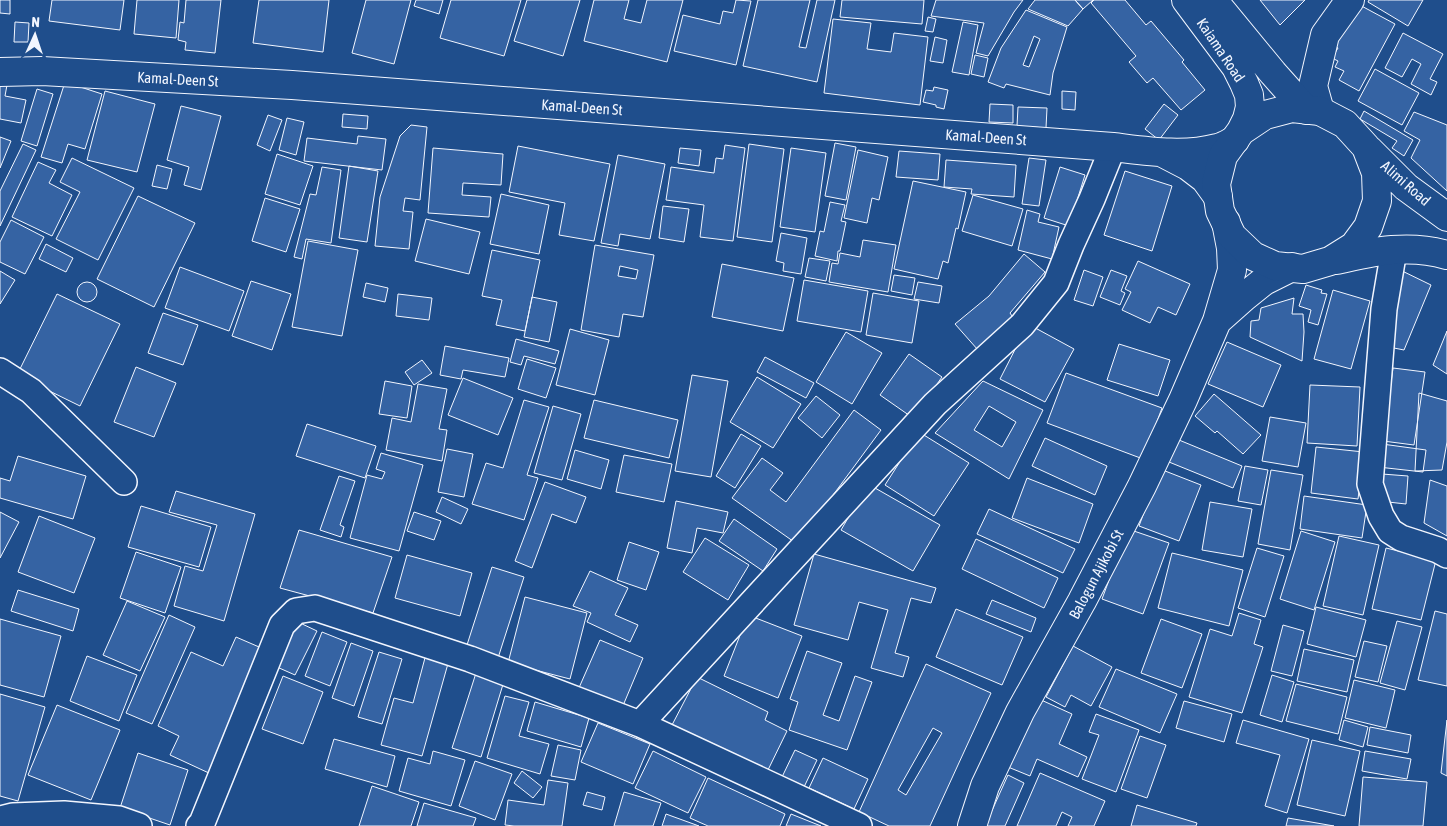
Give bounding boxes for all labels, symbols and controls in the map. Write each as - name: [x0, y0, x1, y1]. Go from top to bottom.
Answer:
- north arrow: [10, 10, 60, 60]
- text: N: [31, 14, 40, 30]
- street label: Kaiama Road: [1194, 15, 1248, 85]
- street label: Kamal-Deen St: [137, 68, 219, 90]
- street label: Kamal-Deen St: [541, 96, 623, 118]
- street label: Kamal-Deen St: [945, 126, 1027, 148]
- street label: Alimi Road: [1378, 157, 1434, 209]
- street label: Balogun Ajikobi St: [1065, 526, 1127, 622]

